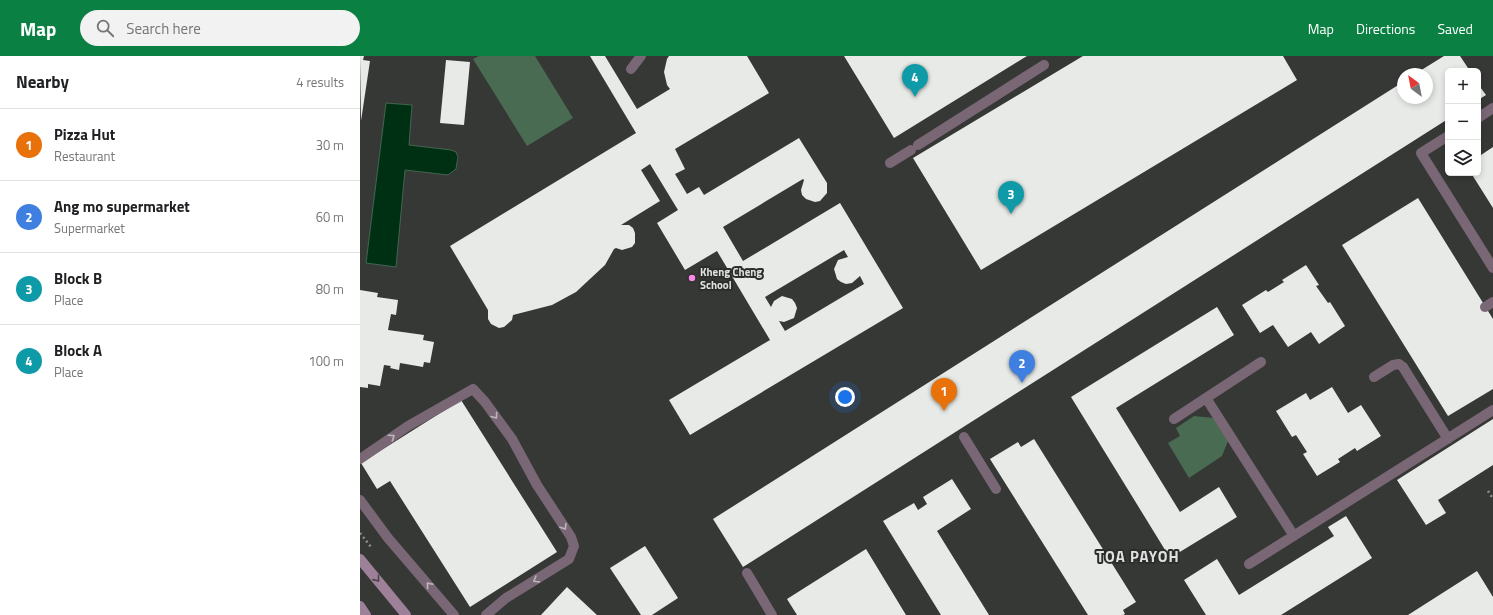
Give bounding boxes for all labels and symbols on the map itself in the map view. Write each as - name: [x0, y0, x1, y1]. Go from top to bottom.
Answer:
- pin: 4: [902, 64, 928, 97]
- north arrow: [1397, 68, 1433, 104]
- pin: 3: [998, 181, 1024, 214]
- place label: Kheng Cheng School: [700, 264, 762, 293]
- marker: Kheng Cheng School: [687, 273, 697, 283]
- pin: 2: [1009, 350, 1035, 383]
- pin: 1: [931, 378, 957, 411]
- your location: [835, 387, 855, 407]
- one-way arrow: [491, 412, 498, 419]
- one-way arrow: [388, 434, 395, 442]
- one-way arrow: [559, 523, 567, 530]
- district label: TOA PAYOH: [1096, 545, 1180, 568]
- one-way arrow: [372, 575, 379, 582]
- one-way arrow: [533, 575, 540, 582]
- one-way arrow: [426, 582, 433, 590]

